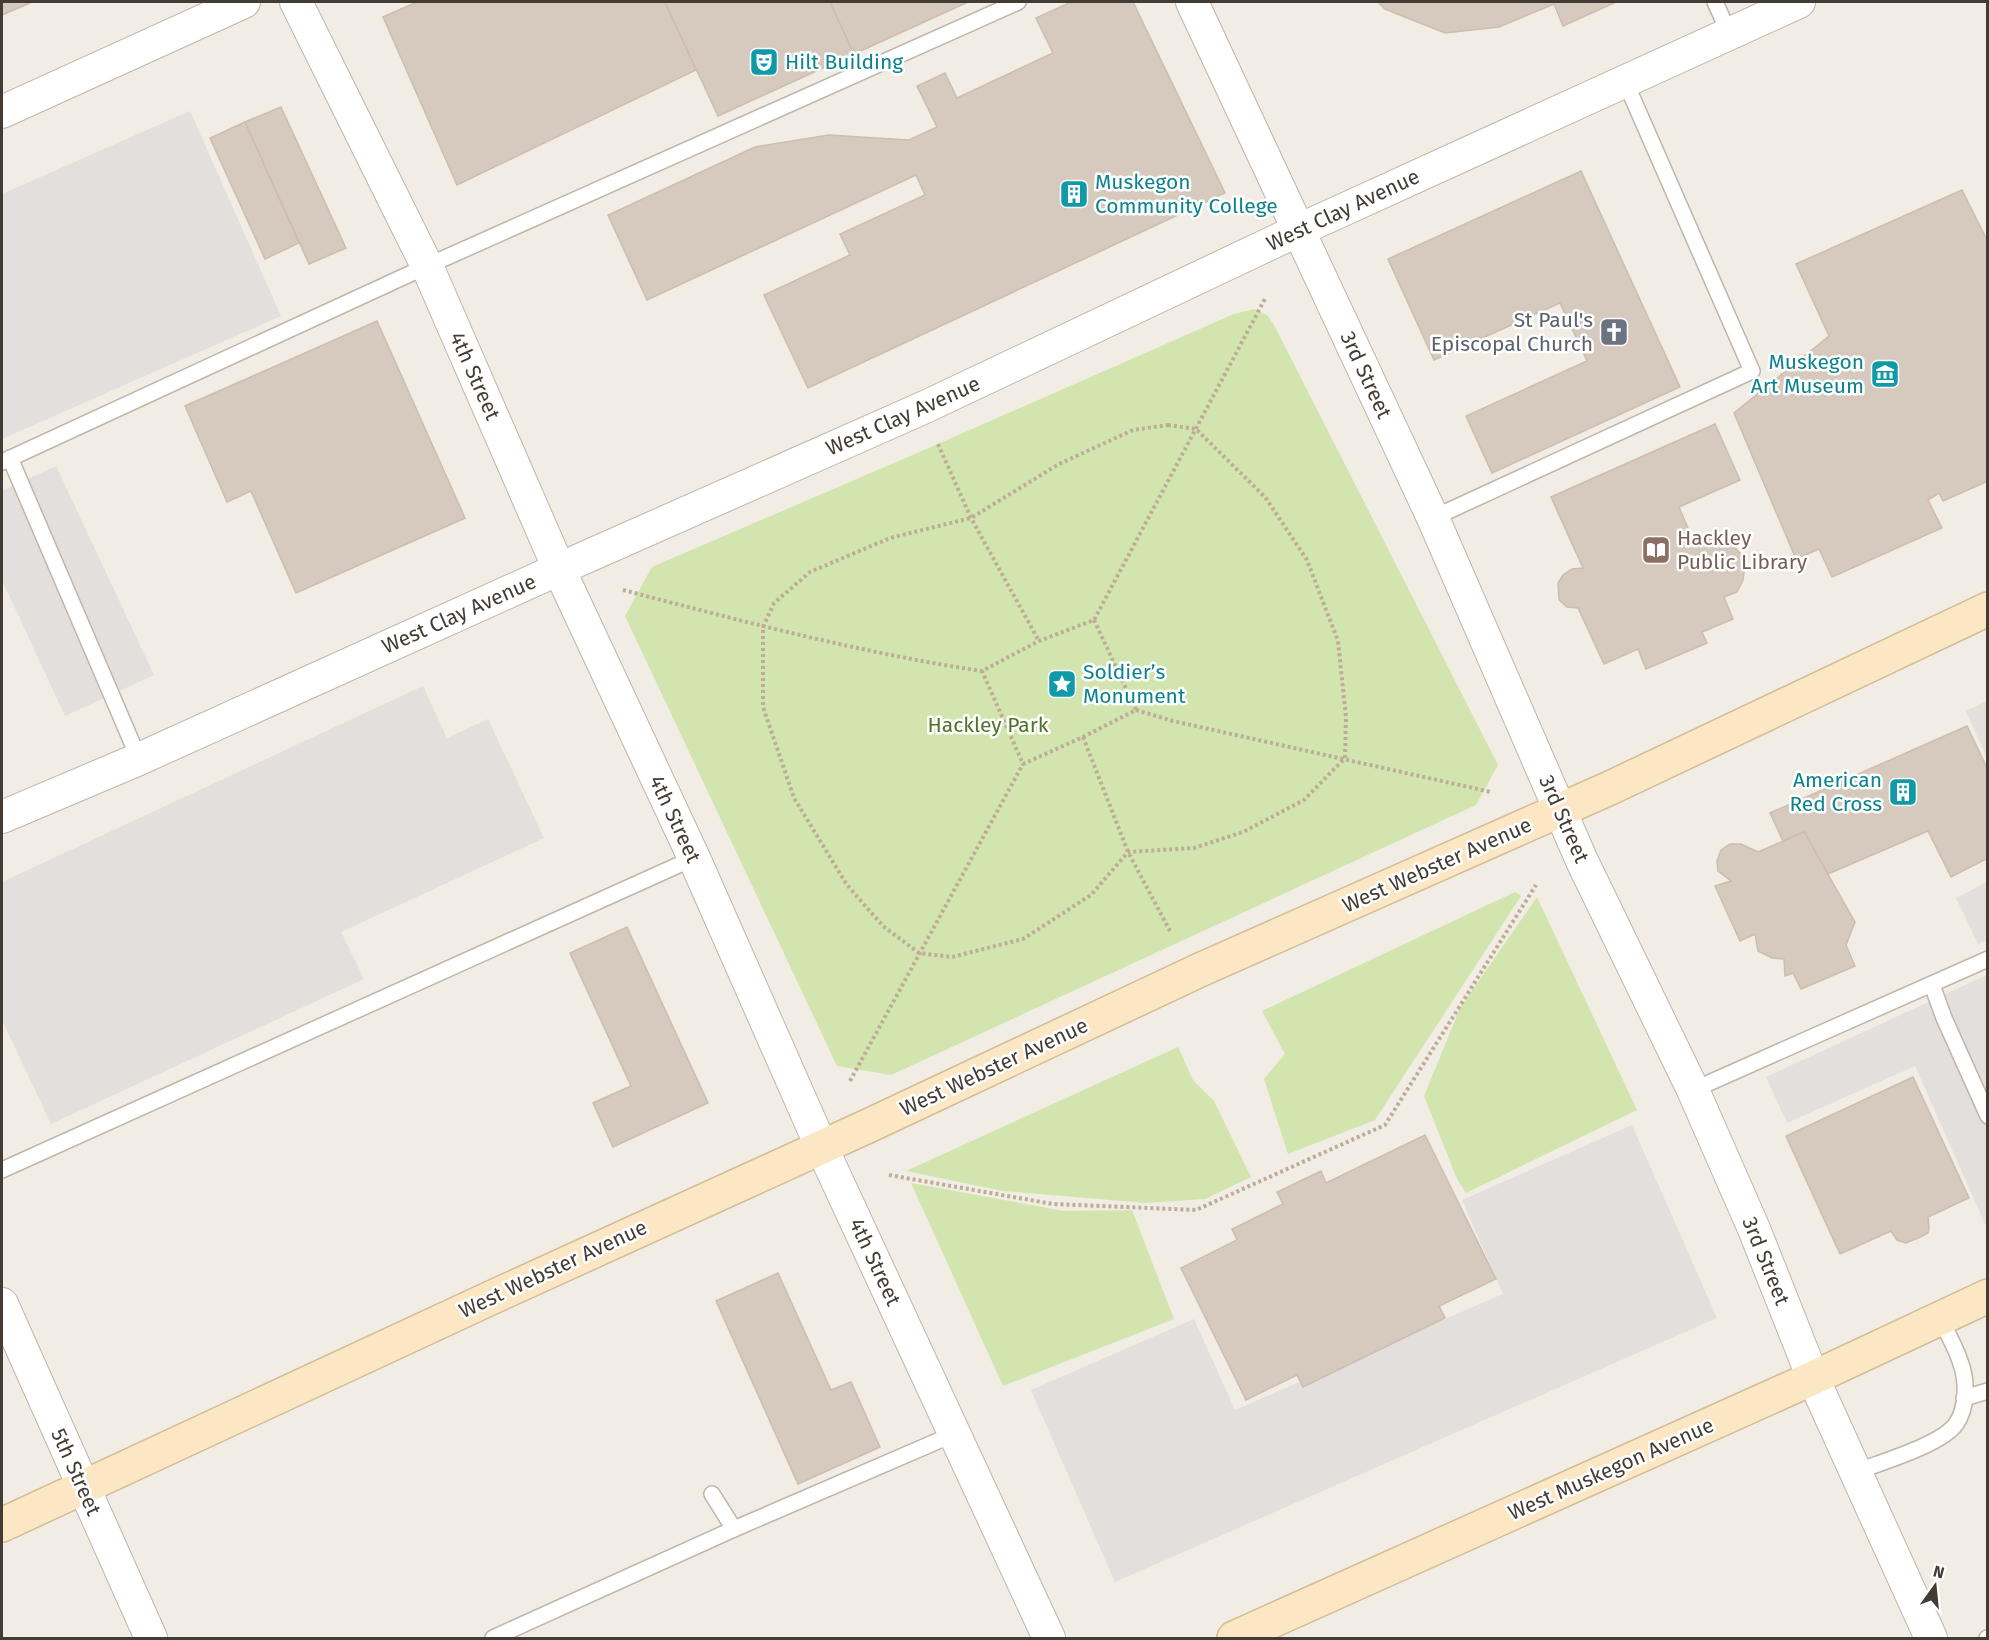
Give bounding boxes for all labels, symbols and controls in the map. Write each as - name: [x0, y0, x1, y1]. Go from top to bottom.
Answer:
- theatre icon: Hilt Building: [748, 46, 780, 78]
- place label: Hilt Building: [785, 49, 903, 75]
- street label: West Clay Avenue: [1262, 163, 1424, 257]
- place label: Muskegon Community College: [1095, 169, 1278, 219]
- building icon: Muskegon Community College: [1058, 178, 1090, 210]
- place label: St Paul's Episcopal Church: [1431, 307, 1593, 357]
- church icon: St Paul's Episcopal Church: [1598, 316, 1630, 348]
- street label: 3rd Street: [1335, 327, 1398, 423]
- street label: 4th Street: [444, 328, 506, 424]
- place label: Muskegon Art Museum: [1751, 349, 1864, 399]
- museum icon: Muskegon Art Museum: [1869, 358, 1901, 390]
- street label: West Clay Avenue: [822, 370, 984, 462]
- place label: Hackley Public Library: [1677, 525, 1808, 575]
- library icon: Hackley Public Library: [1640, 534, 1672, 566]
- street label: West Clay Avenue: [378, 568, 540, 660]
- place label: Soldier’s Monument: [1083, 659, 1186, 709]
- place icon: Soldier’s Monument: [1046, 668, 1078, 700]
- park label: Hackley Park: [927, 712, 1049, 738]
- place label: American Red Cross: [1789, 767, 1882, 817]
- street label: 4th Street: [643, 771, 707, 867]
- street label: 3rd Street: [1533, 771, 1595, 867]
- building icon: American Red Cross: [1887, 776, 1919, 808]
- street label: West Webster Avenue: [1338, 812, 1536, 918]
- street label: West Webster Avenue: [896, 1012, 1092, 1122]
- street label: 3rd Street: [1737, 1213, 1796, 1309]
- street label: West Webster Avenue: [455, 1214, 651, 1324]
- street label: 4th Street: [843, 1214, 907, 1310]
- street label: West Muskegon Avenue: [1504, 1412, 1718, 1526]
- street label: 5th Street: [45, 1424, 107, 1520]
- north arrow: [1905, 1556, 1965, 1616]
- text: N: [1931, 1561, 1946, 1583]

